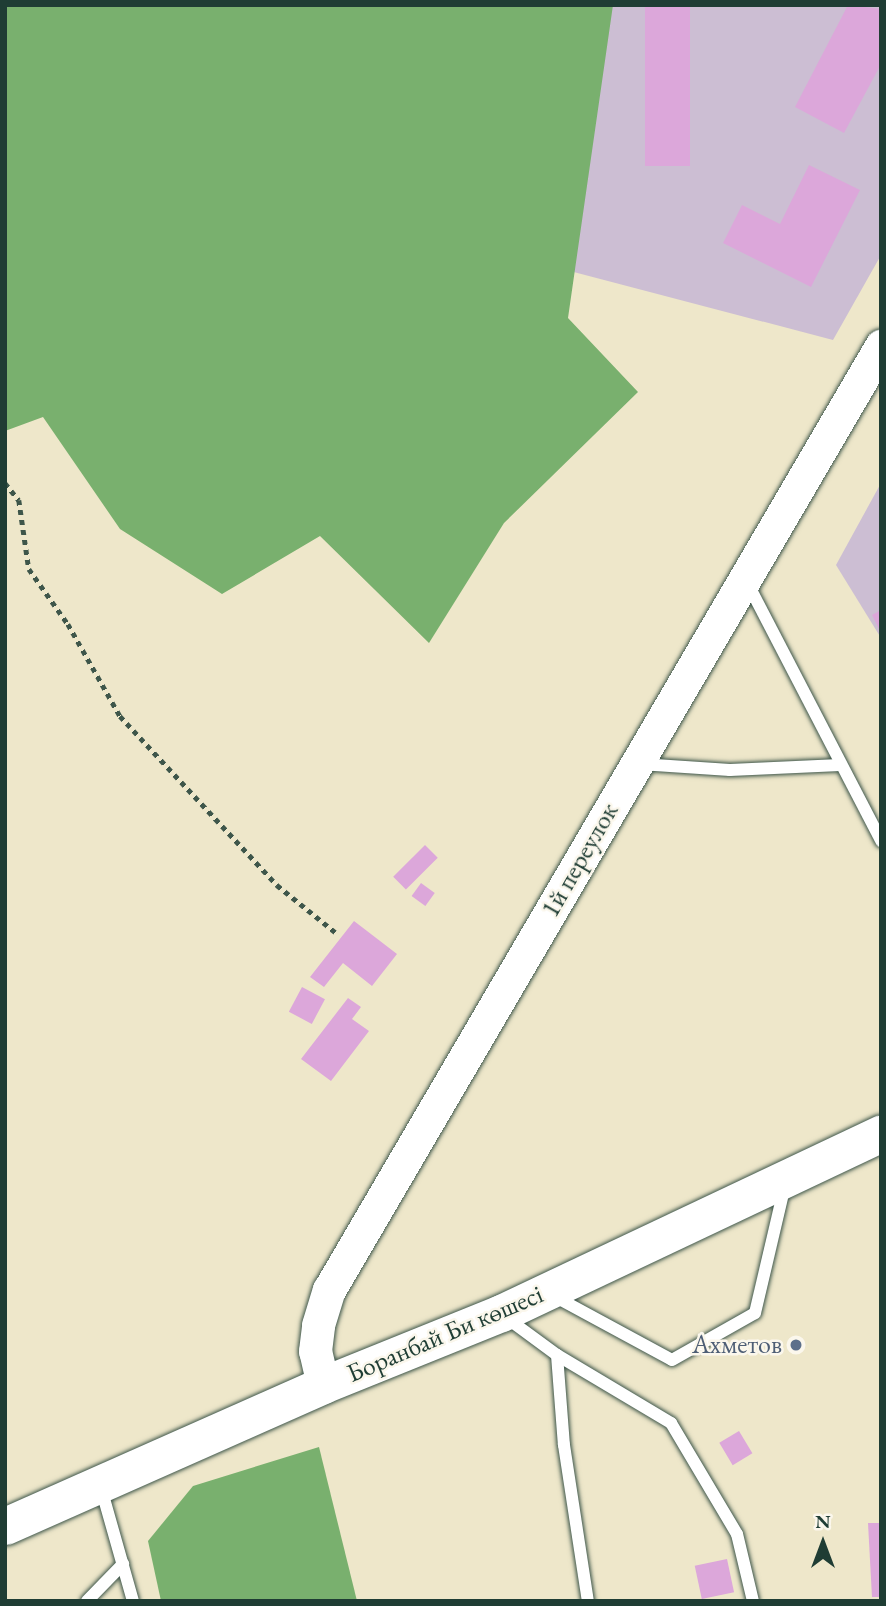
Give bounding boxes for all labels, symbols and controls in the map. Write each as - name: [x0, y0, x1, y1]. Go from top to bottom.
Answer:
- street label: 1й переулок: [535, 797, 625, 923]
- street label: Боранбай Би көшесі: [342, 1279, 548, 1389]
- place label: Ахметов: [692, 1329, 782, 1361]
- marker: Ахметов: [788, 1337, 804, 1353]
- north arrow: [788, 1508, 858, 1578]
- text: N: [815, 1509, 831, 1534]

